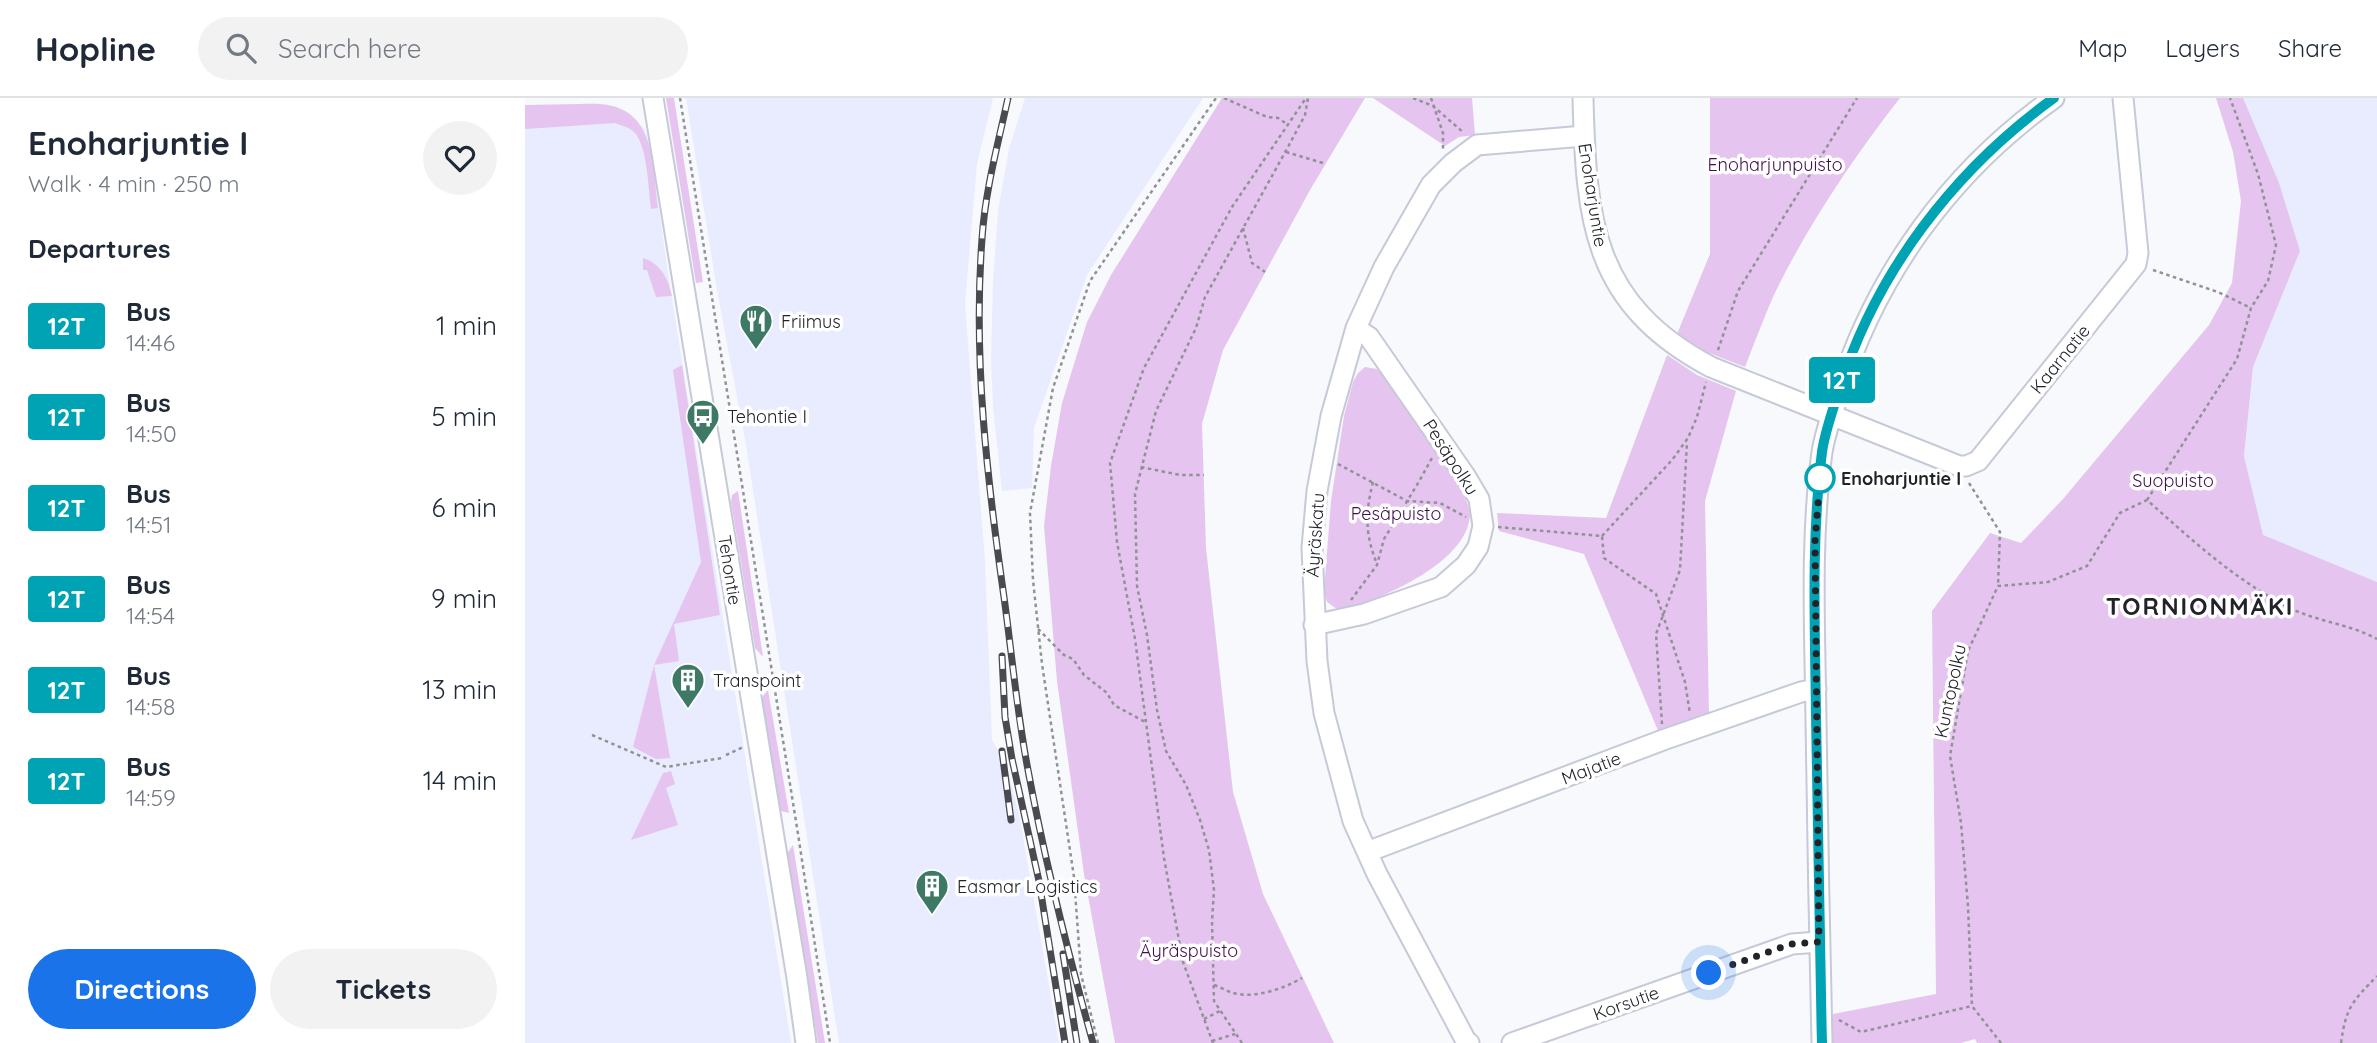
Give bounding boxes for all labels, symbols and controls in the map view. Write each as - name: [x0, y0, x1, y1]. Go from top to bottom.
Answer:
- search box: [198, 17, 688, 80]
- text: Hopline: [35, 28, 156, 69]
- icon: search: [222, 29, 260, 67]
- text: Search here: [278, 32, 421, 65]
- text: Map: [2078, 33, 2127, 63]
- text: Layers: [2165, 33, 2240, 63]
- text: Share: [2278, 33, 2342, 63]
- button: heart: [423, 121, 497, 195]
- text: Enoharjuntie I: [28, 122, 248, 163]
- street label: Enoharjuntie: [1573, 141, 1613, 249]
- park label: Enoharjunpuisto: [1707, 153, 1843, 176]
- text: Walk · 4 min · 250 m: [28, 169, 239, 198]
- text: Departures: [28, 232, 171, 265]
- text: Bus: [126, 295, 171, 328]
- restaurant icon: Friimus: [737, 302, 775, 351]
- text: 1 min: [436, 309, 497, 342]
- place label: Friimus: [781, 310, 841, 333]
- text: 12T: [47, 311, 86, 341]
- street label: Kaarnatie: [2025, 320, 2095, 398]
- text: 14:46: [126, 328, 175, 357]
- line badge: 12T: [1802, 357, 1882, 403]
- text: 12T: [1823, 365, 1861, 395]
- text: Bus: [126, 386, 171, 419]
- bus stop icon: Tehontie I: [684, 397, 722, 446]
- text: 5 min: [431, 400, 497, 433]
- text: 12T: [47, 402, 86, 432]
- place label: Tehontie I: [727, 405, 807, 428]
- street label: Pesäpolku: [1418, 415, 1484, 499]
- text: 14:50: [126, 419, 177, 448]
- marker: Enoharjuntie I: [1805, 463, 1835, 493]
- place label: Enoharjuntie I: [1841, 467, 1961, 490]
- park label: Suopuisto: [2132, 469, 2214, 492]
- text: Bus: [126, 477, 171, 510]
- text: 6 min: [432, 491, 497, 524]
- street label: Äyräskatu: [1301, 492, 1329, 578]
- text: 12T: [47, 493, 86, 523]
- park label: Pesäpuisto: [1351, 502, 1441, 525]
- text: 14:51: [126, 510, 172, 539]
- street label: Tehontie: [713, 533, 747, 607]
- text: Bus: [126, 568, 171, 601]
- text: 9 min: [431, 582, 497, 615]
- text: 12T: [47, 584, 86, 614]
- district label: TORNIONMÄKI: [2106, 591, 2294, 621]
- text: 14:54: [126, 601, 175, 630]
- street label: Kuntopolku: [1929, 642, 1971, 740]
- text: Bus: [126, 659, 171, 692]
- building icon: Transpoint: [669, 661, 707, 710]
- place label: Transpoint: [713, 669, 801, 692]
- text: 13 min: [422, 673, 497, 706]
- text: 12T: [47, 675, 86, 705]
- text: 14:58: [126, 692, 176, 721]
- street label: Majatie: [1558, 746, 1624, 790]
- text: Bus: [126, 750, 171, 783]
- text: 14 min: [423, 764, 497, 797]
- text: 12T: [47, 766, 86, 796]
- text: 14:59: [126, 783, 176, 812]
- building icon: Easmar Logistics: [913, 867, 951, 916]
- place label: Easmar Logistics: [957, 875, 1097, 898]
- park label: Äyräspuisto: [1140, 939, 1238, 962]
- button: Directions: [28, 949, 256, 1029]
- button: Tickets: [270, 949, 497, 1029]
- your location: [1691, 955, 1726, 990]
- street label: Korsutie: [1590, 980, 1662, 1026]

